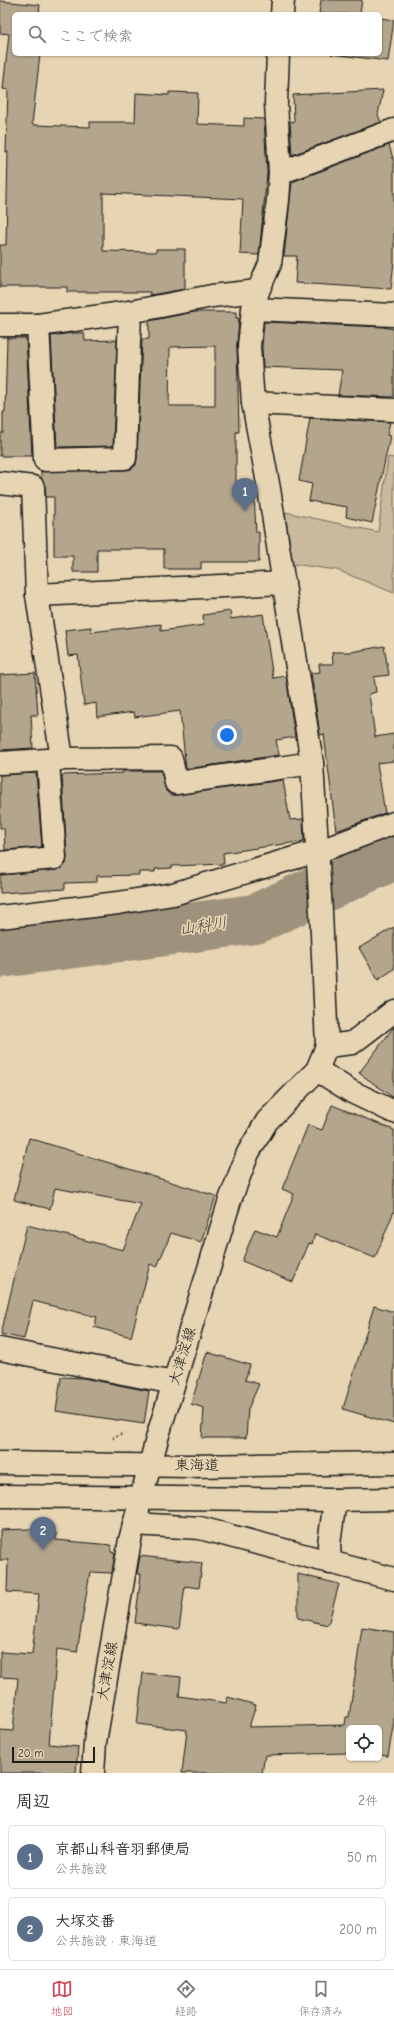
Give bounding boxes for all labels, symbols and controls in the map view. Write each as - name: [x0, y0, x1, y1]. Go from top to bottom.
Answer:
- search box: [12, 12, 382, 56]
- icon: search: [26, 23, 48, 45]
- text: ここで検索: [58, 27, 133, 45]
- pin: 1: [232, 478, 258, 511]
- your location: [217, 725, 237, 745]
- water label: 山科川: [178, 914, 228, 938]
- street label: 大津淀線: [165, 1325, 199, 1387]
- street label: 東海道: [174, 1456, 220, 1474]
- pin: 2: [30, 1517, 56, 1550]
- street label: 大津淀線: [93, 1640, 121, 1702]
- map controls: [346, 1725, 382, 1761]
- button: locate: [346, 1725, 382, 1761]
- scale bar: [12, 1745, 95, 1764]
- text: 20 m: [18, 1747, 43, 1760]
- text: 周辺: [16, 1792, 50, 1811]
- text: 2件: [358, 1793, 378, 1808]
- text: 京都山科音羽郵便局: [55, 1840, 190, 1858]
- text: 1: [27, 1850, 33, 1865]
- text: 50 m: [347, 1850, 377, 1865]
- text: 公共施設: [55, 1861, 107, 1876]
- text: 大塚交番: [55, 1912, 115, 1930]
- text: 2: [27, 1922, 33, 1937]
- text: 200 m: [339, 1922, 377, 1937]
- text: 公共施設 · 東海道: [55, 1933, 157, 1948]
- tab: 地図: [51, 1978, 73, 2018]
- tab: 経路: [175, 1978, 197, 2018]
- tab: 保存済み: [299, 1978, 343, 2018]

